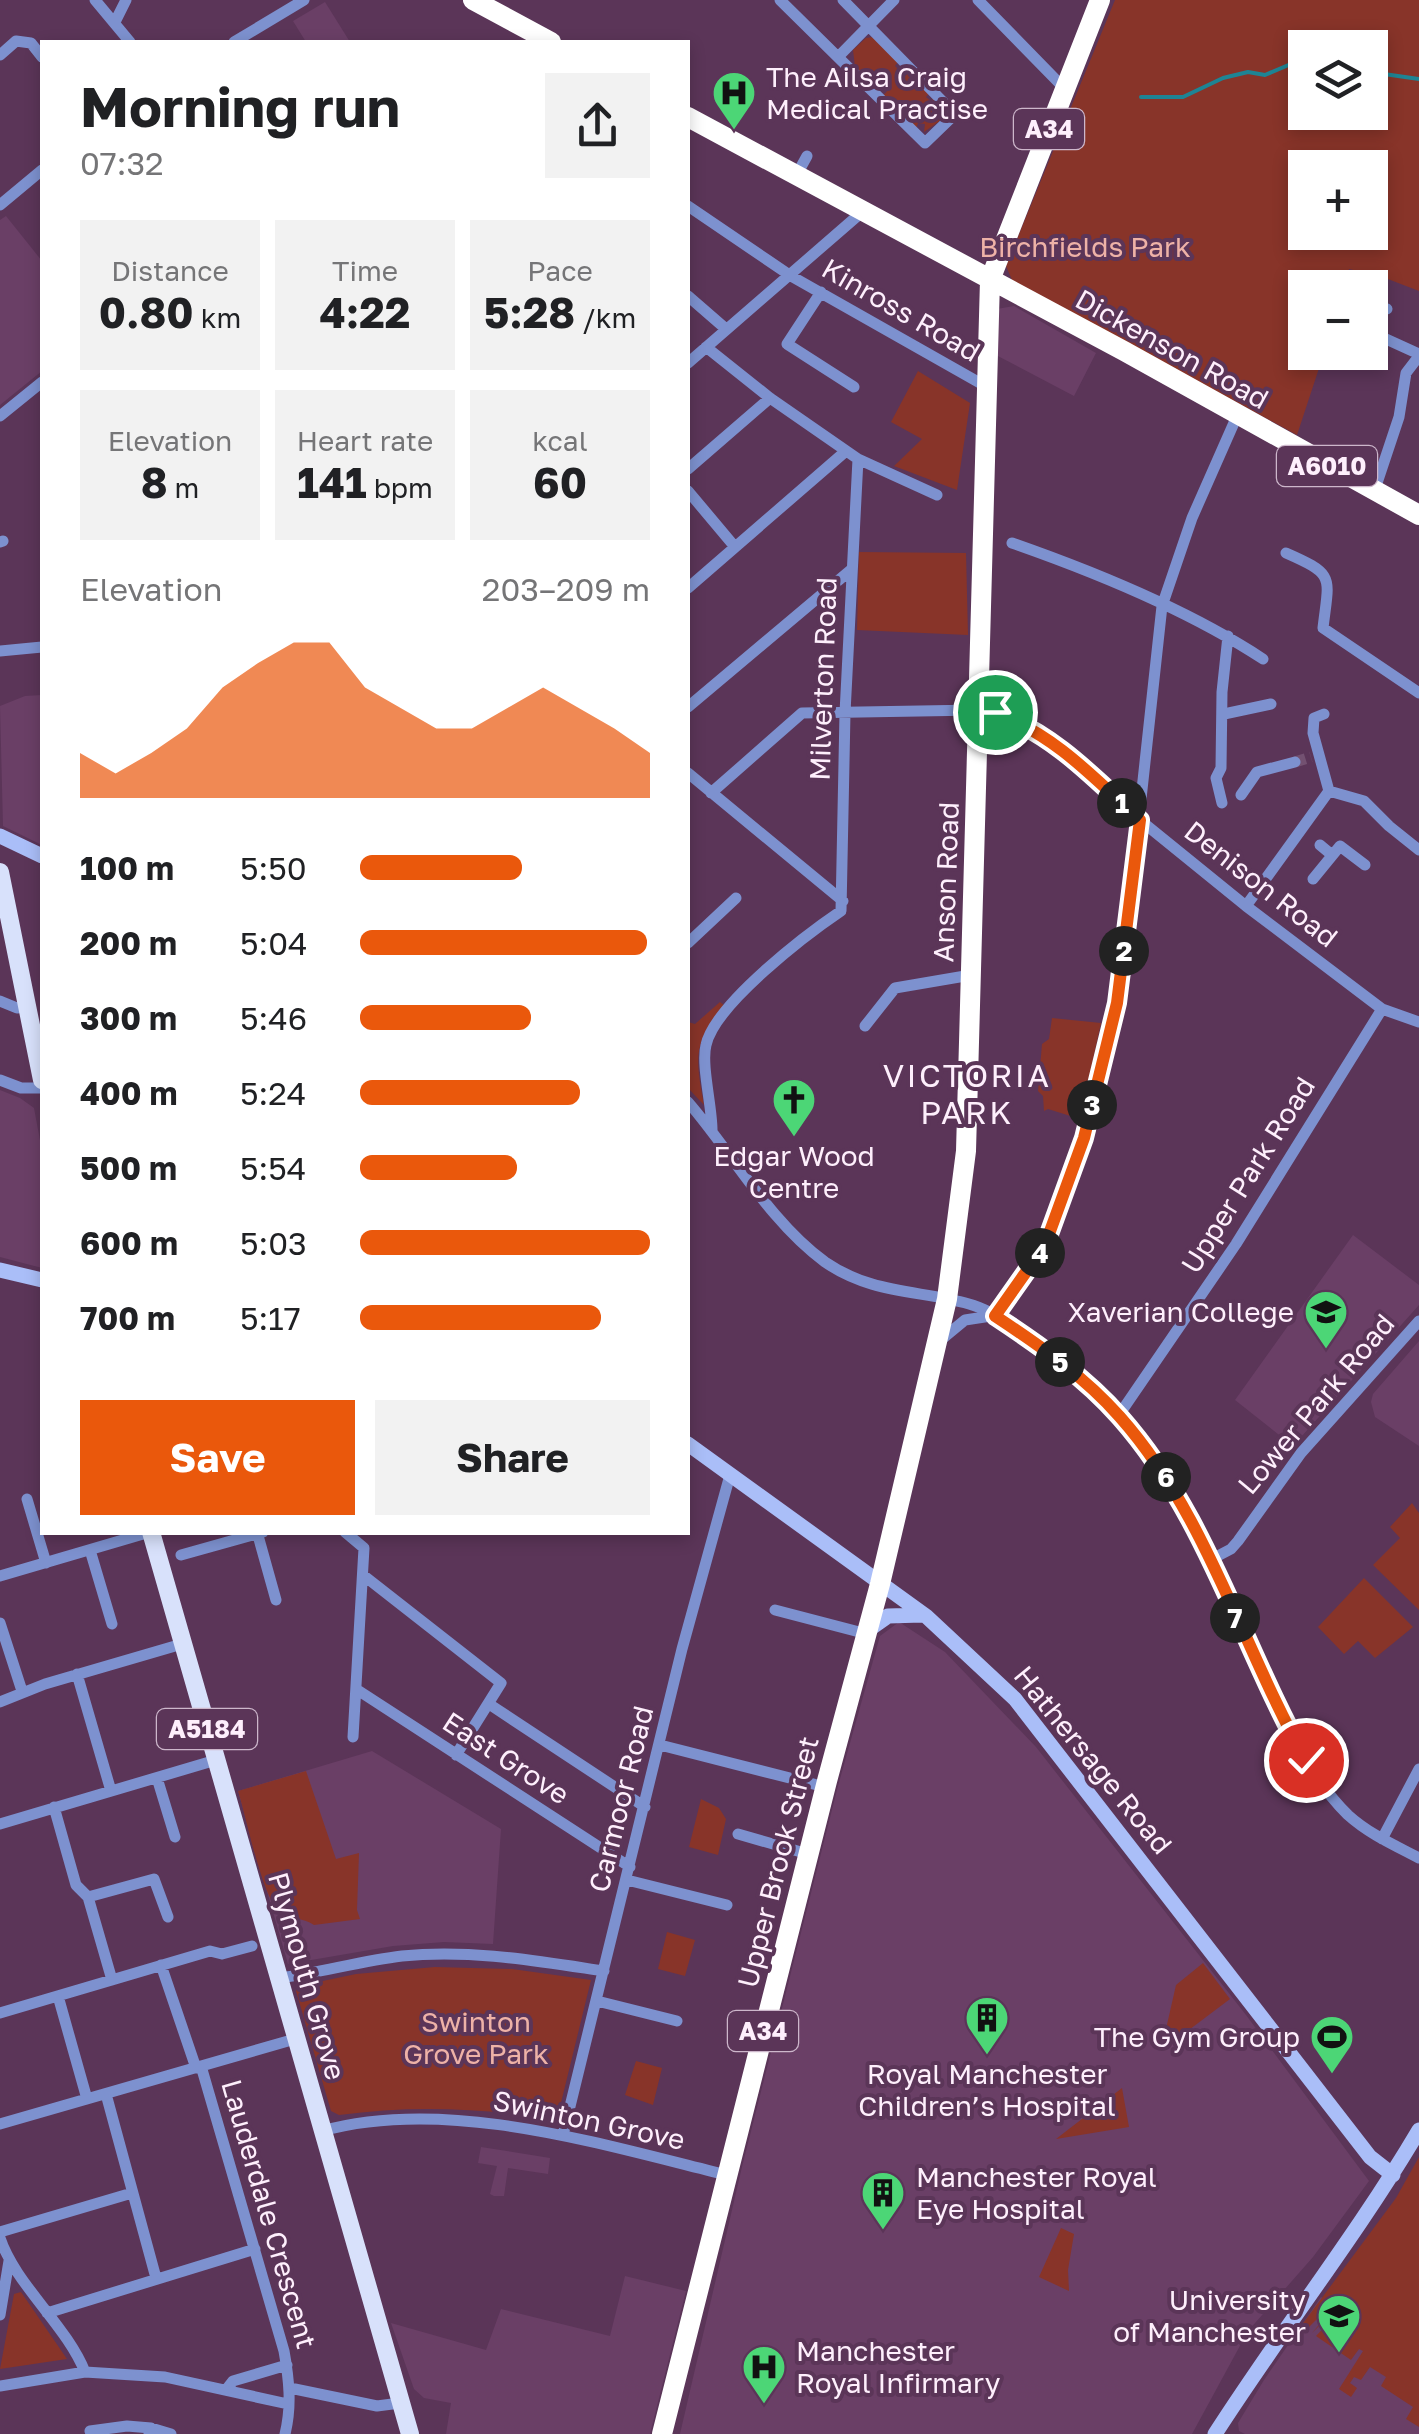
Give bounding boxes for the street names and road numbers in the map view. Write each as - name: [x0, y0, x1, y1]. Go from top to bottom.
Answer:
- road number: A34: [1014, 109, 1084, 149]
- street label: Kinross Road: [816, 251, 986, 368]
- street label: Dickenson Road: [1070, 282, 1275, 415]
- road number: A6010: [1277, 446, 1377, 486]
- street label: Milverton Road: [802, 577, 843, 781]
- street label: Anson Road: [926, 801, 965, 963]
- street label: Denison Road: [1178, 814, 1344, 954]
- street label: Upper Park Road: [1174, 1070, 1321, 1279]
- street label: Lower Park Road: [1231, 1307, 1401, 1500]
- street label: Hathersage Road: [1008, 1659, 1179, 1860]
- street label: Carmoor Road: [581, 1702, 660, 1895]
- street label: East Grove: [437, 1705, 575, 1811]
- road number: A5184: [157, 1709, 257, 1749]
- street label: Upper Brook Street: [730, 1733, 825, 1991]
- street label: Plymouth Grove: [262, 1868, 353, 2083]
- road number: A34: [728, 2011, 798, 2051]
- street label: Lauderdale Crescent: [215, 2075, 324, 2352]
- street label: Swinton Grove: [490, 2083, 688, 2156]

